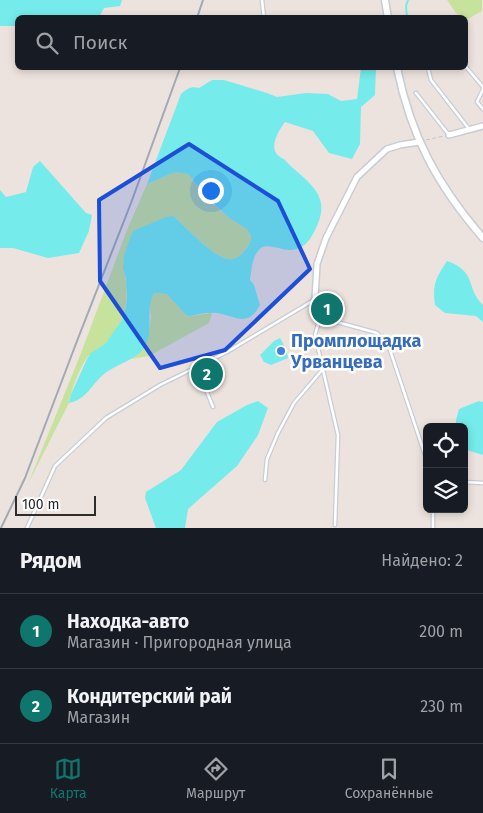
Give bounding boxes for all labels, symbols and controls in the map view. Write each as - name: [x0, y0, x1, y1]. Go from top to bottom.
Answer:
- search box: [15, 15, 468, 70]
- icon: search: [33, 29, 61, 57]
- text: Поиск: [73, 31, 127, 54]
- your location: [198, 178, 224, 204]
- pin: 1: [311, 290, 343, 328]
- place label: Промплощадка Урванцева: [290, 330, 421, 373]
- marker: Промплощадка Урванцева: [275, 345, 287, 357]
- pin: 2: [191, 355, 223, 393]
- map controls: [423, 423, 468, 513]
- button: locate: [423, 423, 468, 468]
- button: layers: [423, 468, 468, 513]
- scale bar: [15, 493, 96, 516]
- text: 100 m: [22, 496, 59, 513]
- text: Рядом: [20, 548, 81, 574]
- text: Найдено: 2: [381, 551, 463, 570]
- text: Находка-авто: [67, 610, 189, 633]
- text: 1: [32, 622, 40, 641]
- text: 200 m: [419, 622, 463, 641]
- text: Магазин · Пригородная улица: [67, 633, 292, 652]
- text: Кондитерский рай: [67, 685, 232, 708]
- text: 2: [32, 697, 40, 716]
- text: 230 m: [420, 697, 463, 716]
- text: Магазин: [67, 708, 130, 727]
- tab: Карта: [50, 755, 87, 802]
- tab: Маршрут: [186, 755, 245, 802]
- tab: Сохранённые: [345, 755, 433, 802]

